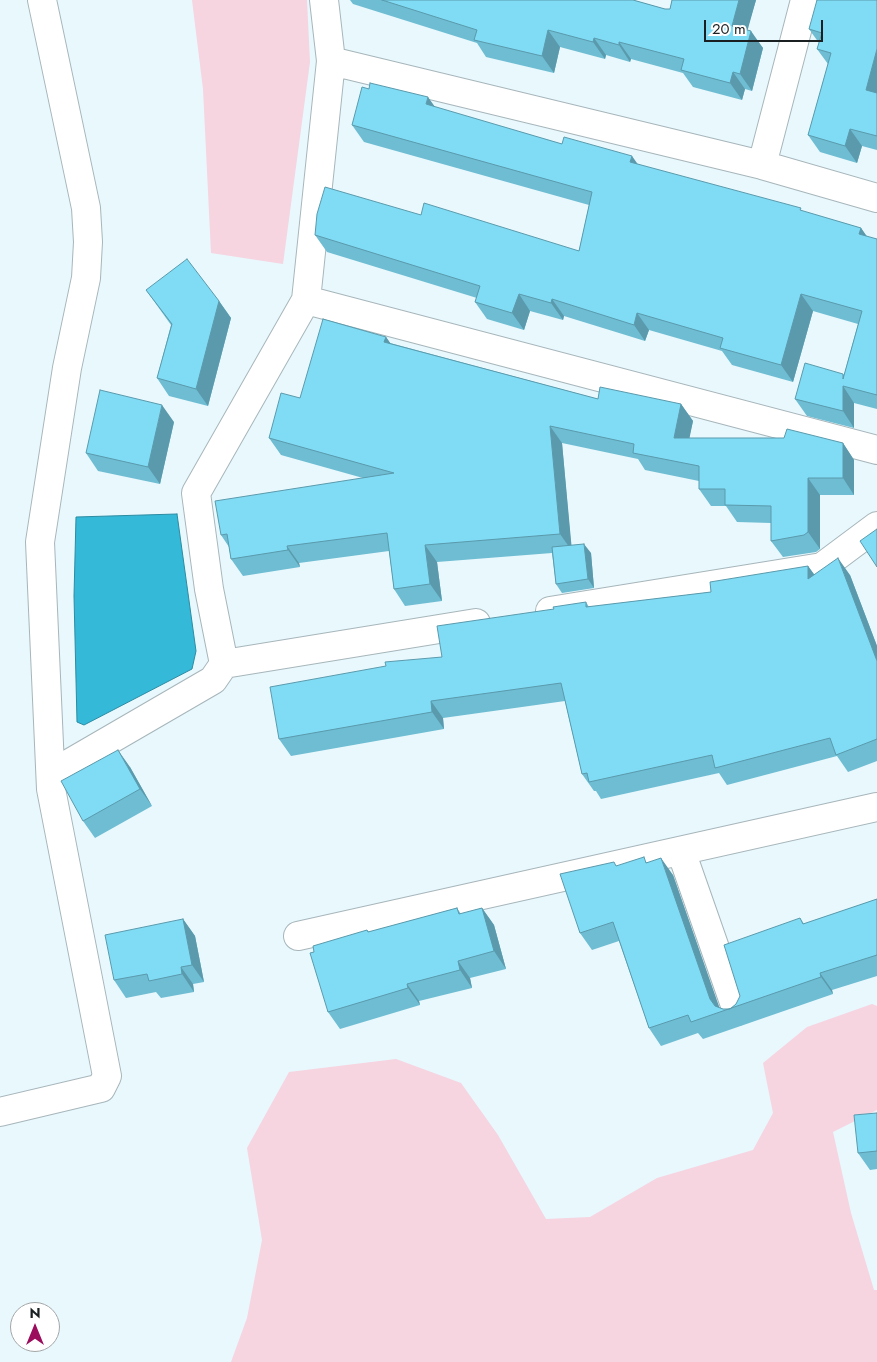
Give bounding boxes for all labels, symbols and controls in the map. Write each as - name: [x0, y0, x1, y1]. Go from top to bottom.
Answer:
- scale bar: [707, 10, 826, 42]
- text: 20 m: [712, 18, 746, 40]
- north arrow: [10, 1302, 60, 1352]
- text: N: [29, 1303, 41, 1323]

